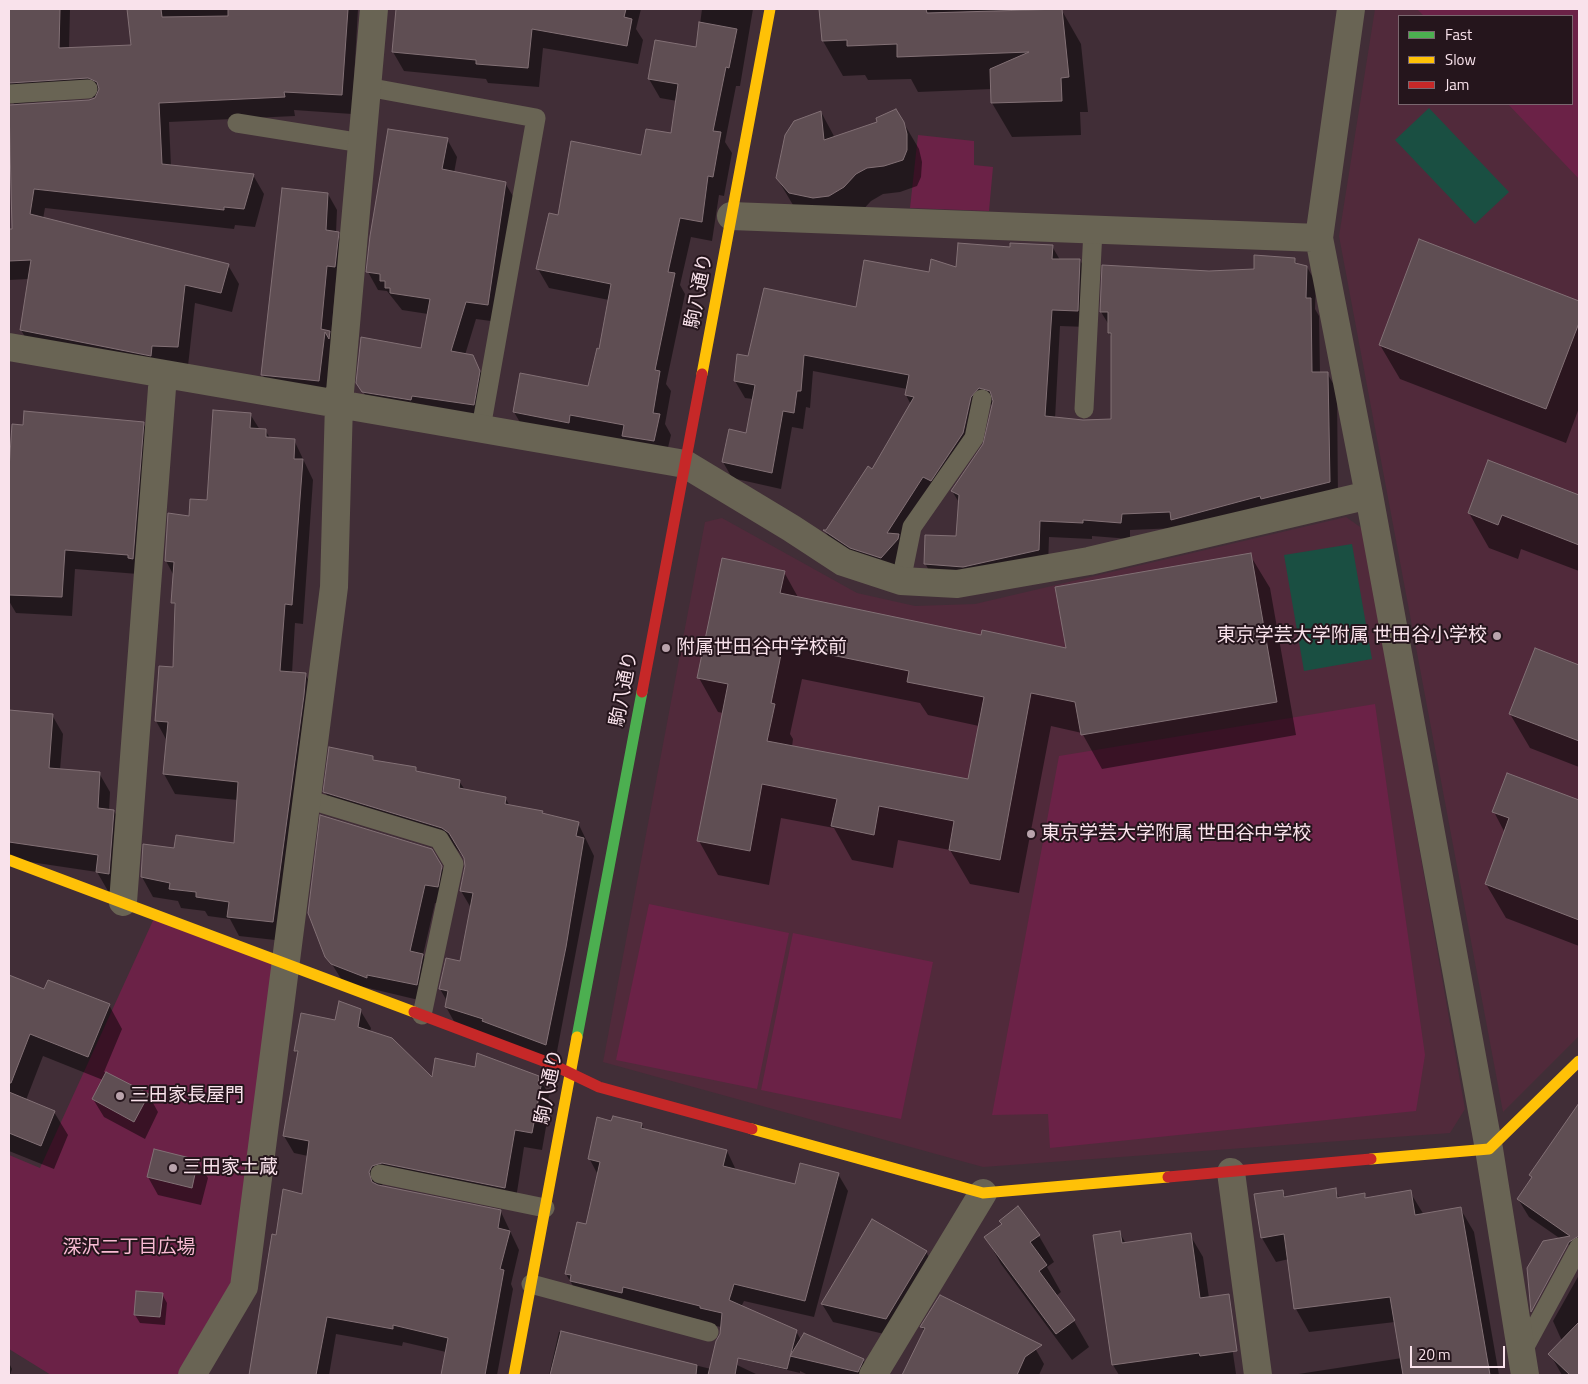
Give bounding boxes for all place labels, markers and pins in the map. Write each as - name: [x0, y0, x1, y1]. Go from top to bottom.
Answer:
- place label: 東京学芸大学附属 世田谷小学校: [1217, 625, 1487, 647]
- marker: 東京学芸大学附属 世田谷小学校: [1491, 630, 1503, 642]
- place label: 附属世田谷中学校前: [676, 637, 847, 659]
- marker: 附属世田谷中学校前: [660, 642, 672, 654]
- place label: 東京学芸大学附属 世田谷中学校: [1041, 823, 1311, 845]
- marker: 東京学芸大学附属 世田谷中学校: [1025, 828, 1037, 840]
- place label: 三田家長屋門: [130, 1085, 244, 1107]
- marker: 三田家長屋門: [114, 1090, 126, 1102]
- place label: 三田家土蔵: [183, 1157, 278, 1179]
- marker: 三田家土蔵: [167, 1162, 179, 1174]

